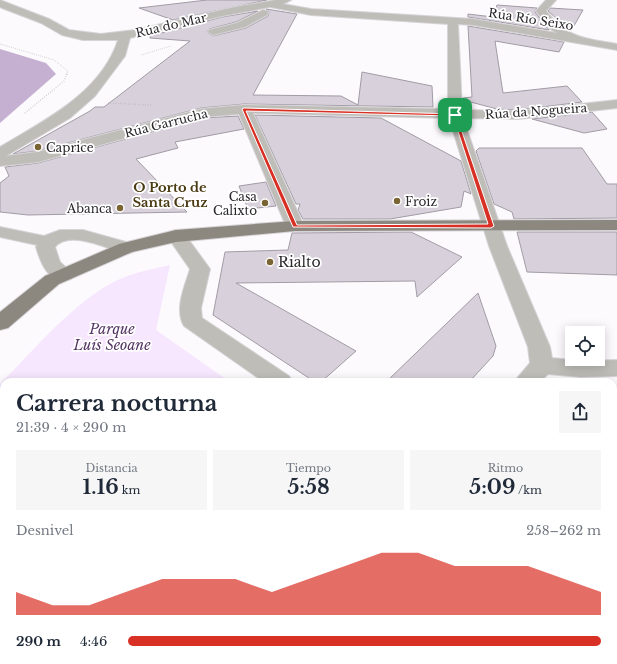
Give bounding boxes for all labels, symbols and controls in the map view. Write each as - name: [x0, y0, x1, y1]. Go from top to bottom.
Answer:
- street label: Rúa Río Seixo: [487, 5, 575, 33]
- street label: Rúa do Mar: [134, 9, 208, 40]
- pin: [438, 98, 472, 132]
- street label: Rúa da Nogueira: [484, 100, 588, 122]
- icon: arrive: [444, 104, 466, 126]
- street label: Rúa Garrucha: [123, 105, 210, 141]
- place label: Caprice: [46, 140, 94, 155]
- marker: Caprice: [33, 142, 43, 152]
- district label: O Porto de Santa Cruz: [132, 179, 208, 211]
- place label: Casa Calixto: [213, 189, 257, 218]
- place label: Froiz: [405, 194, 437, 209]
- marker: Froiz: [392, 196, 402, 206]
- marker: Casa Calixto: [260, 198, 270, 208]
- place label: Abanca: [66, 201, 112, 216]
- marker: Abanca: [115, 203, 125, 213]
- place label: Rialto: [278, 253, 321, 271]
- marker: Rialto: [265, 257, 275, 267]
- park label: Parque Luís Seoane: [72, 320, 151, 354]
- map controls: [565, 326, 605, 366]
- button: locate: [565, 326, 605, 366]
- text: Carrera nocturna: [16, 390, 217, 417]
- button: share: [559, 391, 601, 433]
- text: 21:39 · 4 × 290 m: [16, 419, 126, 436]
- text: Distancia: [85, 461, 138, 475]
- text: Tiempo: [286, 461, 331, 475]
- text: Ritmo: [488, 461, 523, 475]
- text: 1.16: [83, 475, 119, 499]
- text: 5:58: [287, 475, 330, 499]
- text: 5:09: [469, 475, 515, 499]
- text: km: [119, 483, 140, 497]
- text: /km: [515, 483, 542, 497]
- text: Desnivel: [16, 522, 74, 539]
- text: 258–262 m: [526, 522, 601, 539]
- text: 290 m: [16, 633, 61, 650]
- text: 4:46: [80, 633, 107, 650]

